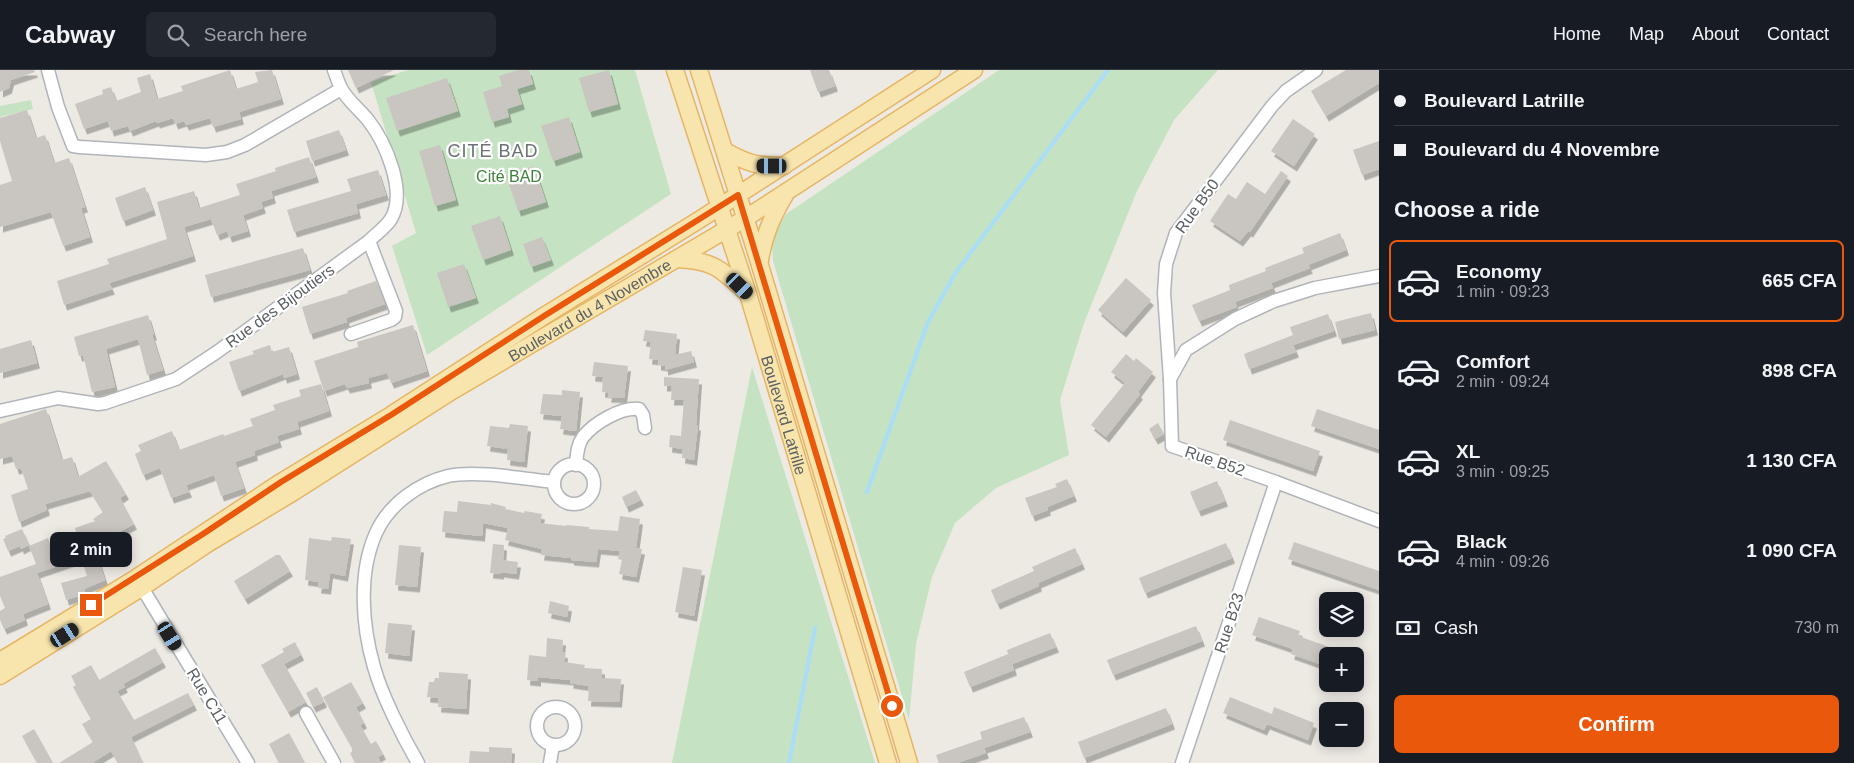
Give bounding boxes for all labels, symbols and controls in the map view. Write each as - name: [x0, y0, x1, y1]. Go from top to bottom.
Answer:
- search box: [146, 12, 496, 57]
- text: Cabway: [25, 21, 116, 48]
- icon: search: [164, 21, 192, 49]
- text: Search here: [204, 24, 307, 45]
- text: Home: [1553, 24, 1601, 44]
- text: Map: [1629, 24, 1664, 44]
- text: About: [1692, 24, 1739, 44]
- text: Contact: [1767, 24, 1829, 44]
- text: Boulevard Latrille: [1424, 90, 1585, 111]
- text: Boulevard du 4 Novembre: [1424, 139, 1659, 160]
- district label: CITÉ BAD: [447, 141, 539, 161]
- car: [757, 159, 787, 174]
- park label: Cité BAD: [476, 168, 542, 185]
- street label: Rue B50: [1172, 176, 1222, 236]
- text: Choose a ride: [1394, 197, 1539, 222]
- street label: Boulevard du 4 Novembre: [505, 256, 674, 365]
- icon: car: [1396, 259, 1441, 304]
- street label: Rue des Bijoutiers: [222, 261, 338, 351]
- text: Economy: [1456, 261, 1542, 282]
- car: [723, 270, 756, 302]
- text: 665 CFA: [1762, 270, 1837, 291]
- text: 1 min · 09:23: [1456, 283, 1549, 300]
- icon: car: [1396, 349, 1441, 394]
- text: Comfort: [1456, 351, 1530, 372]
- street label: Boulevard Latrille: [758, 353, 810, 477]
- text: 898 CFA: [1762, 360, 1837, 381]
- text: 2 min · 09:24: [1456, 373, 1549, 390]
- icon: car: [1396, 439, 1441, 484]
- text: XL: [1456, 441, 1480, 462]
- street label: Rue B52: [1183, 443, 1247, 479]
- text: 1 130 CFA: [1746, 450, 1837, 471]
- text: 3 min · 09:25: [1456, 463, 1549, 480]
- icon: car: [1396, 529, 1441, 574]
- text: Black: [1456, 531, 1507, 552]
- callout: 2 min: [50, 532, 132, 568]
- text: 1 090 CFA: [1746, 540, 1837, 561]
- text: 2 min: [70, 541, 112, 558]
- text: 4 min · 09:26: [1456, 553, 1549, 570]
- street label: Rue B23: [1211, 591, 1247, 655]
- map controls: [1319, 592, 1364, 747]
- button: layers: [1319, 592, 1364, 637]
- route end: [80, 594, 102, 616]
- icon: cash: [1394, 614, 1422, 642]
- text: Cash: [1434, 617, 1478, 638]
- car: [155, 619, 184, 653]
- text: 730 m: [1795, 619, 1839, 636]
- car: [48, 621, 81, 649]
- button: +: [1319, 647, 1364, 692]
- street label: Rue C11: [184, 665, 230, 727]
- route start: [881, 695, 903, 717]
- button: Confirm: [1394, 695, 1839, 753]
- button: −: [1319, 702, 1364, 747]

